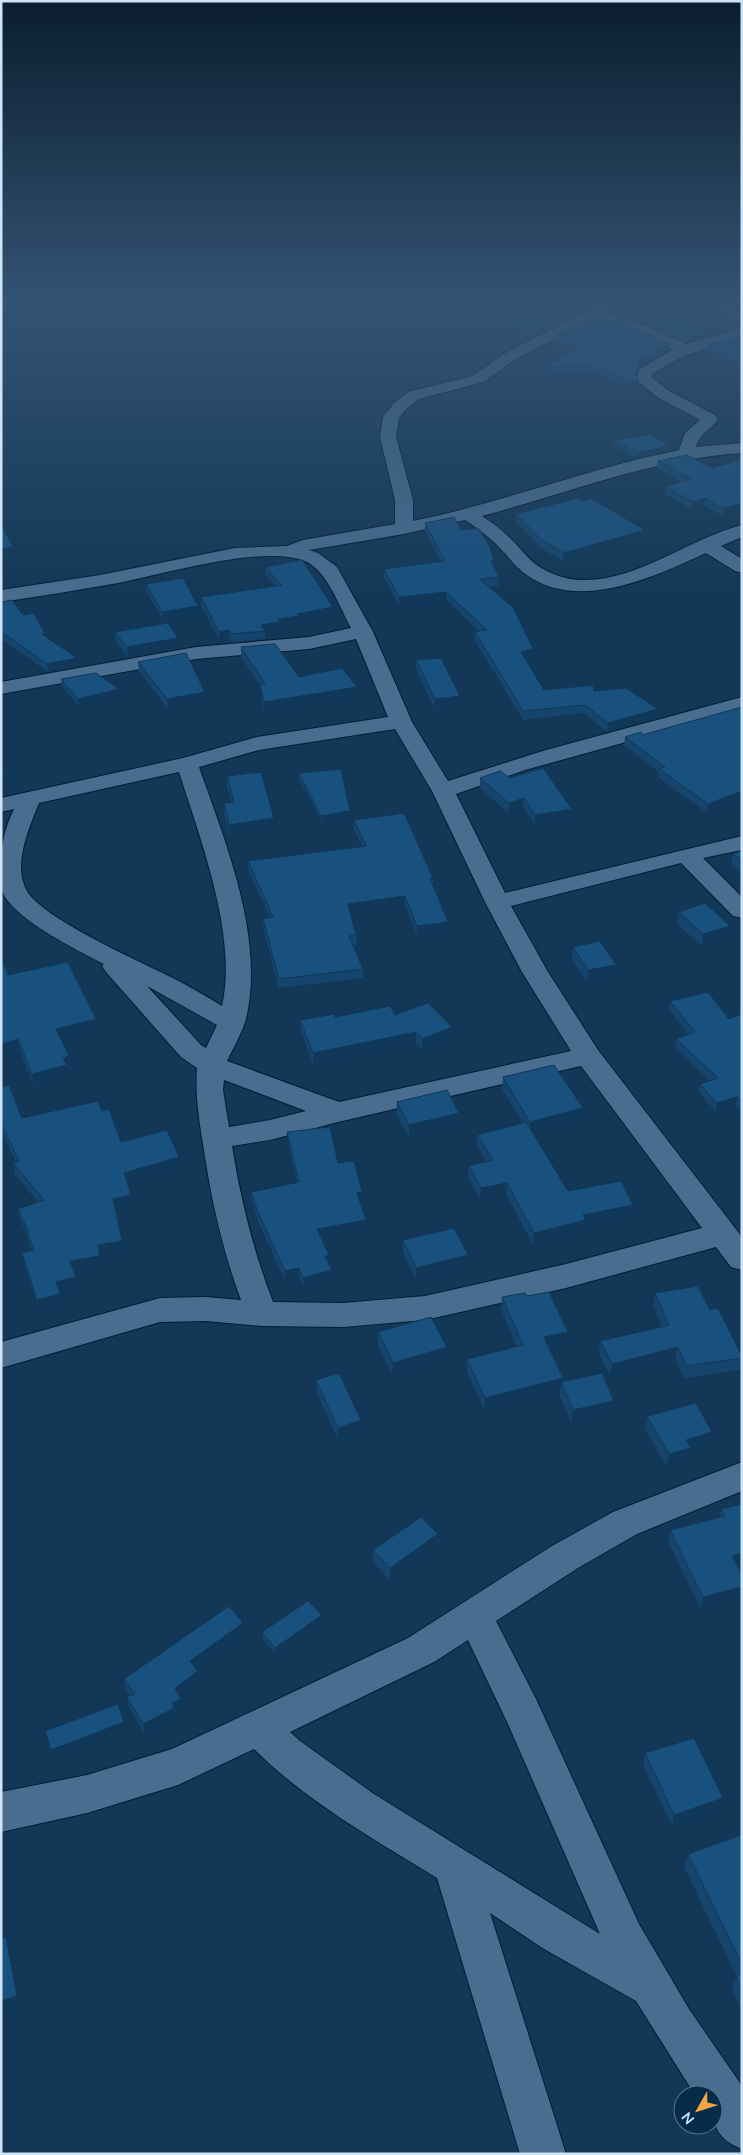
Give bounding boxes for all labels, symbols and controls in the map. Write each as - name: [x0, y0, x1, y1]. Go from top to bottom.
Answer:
- north arrow: [673, 2085, 723, 2135]
- text: N: [678, 2108, 698, 2128]

